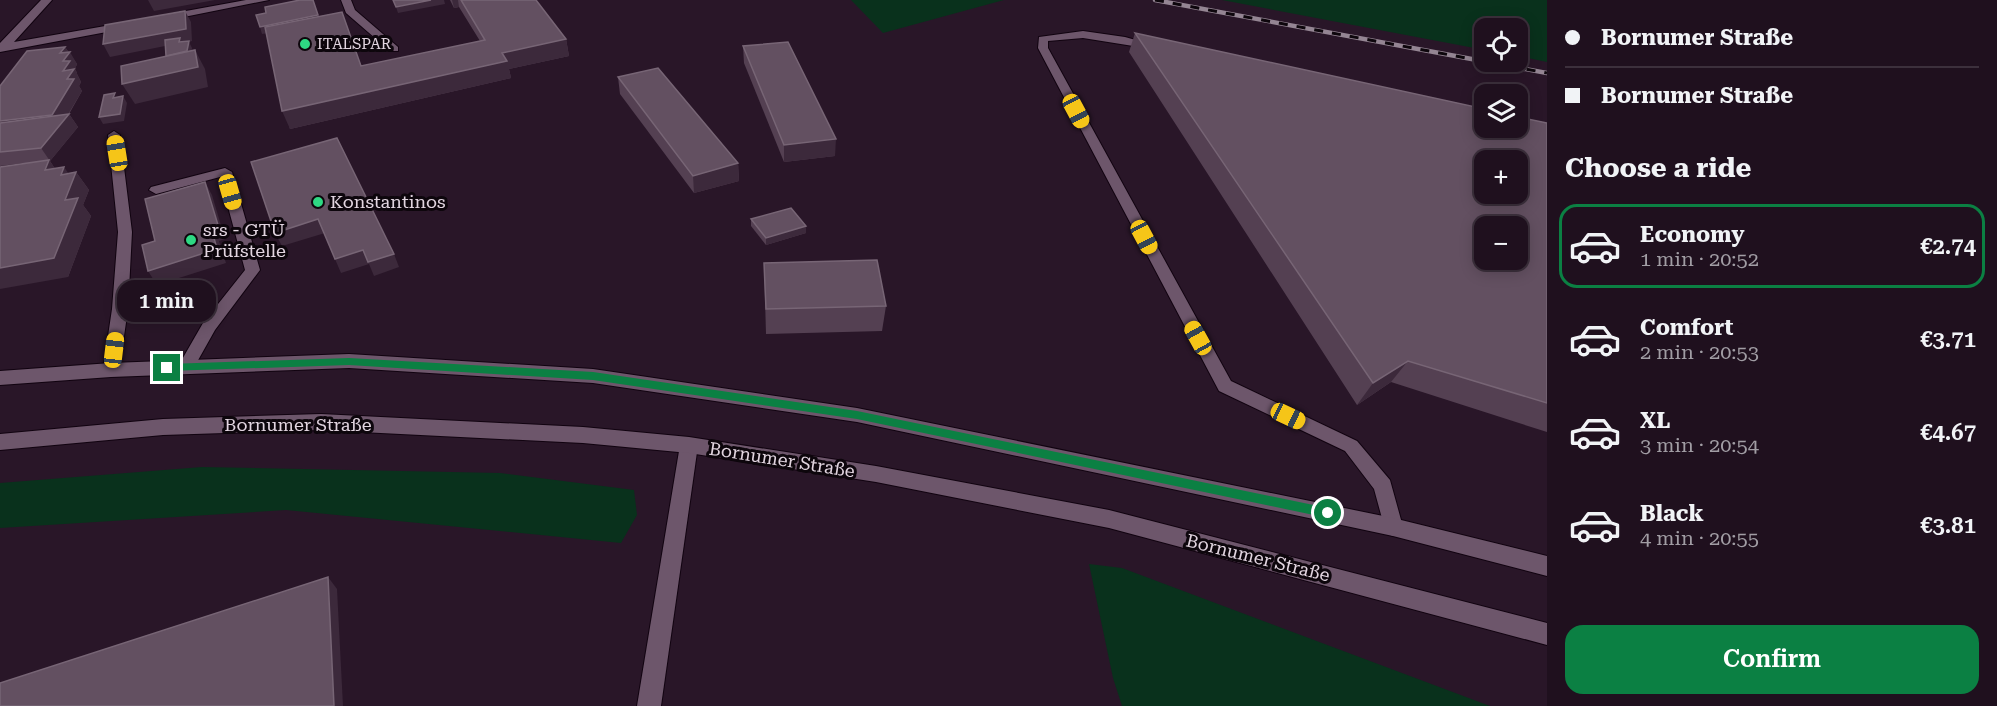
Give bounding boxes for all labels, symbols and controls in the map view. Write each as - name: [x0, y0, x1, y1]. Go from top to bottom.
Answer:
- map controls: [1474, 18, 1528, 270]
- button: locate: [1474, 18, 1528, 72]
- text: Bornumer Straße: [1601, 25, 1793, 50]
- place label: ITALSPAR: [317, 35, 392, 53]
- marker: ITALSPAR: [298, 37, 312, 51]
- text: Bornumer Straße: [1601, 83, 1793, 108]
- button: layers: [1474, 84, 1528, 138]
- car: [1060, 91, 1092, 131]
- car: [105, 134, 129, 172]
- button: +: [1474, 150, 1528, 204]
- text: Choose a ride: [1565, 152, 1751, 184]
- car: [216, 172, 244, 212]
- place label: Konstantinos: [330, 191, 446, 212]
- marker: Konstantinos: [311, 195, 325, 209]
- button: −: [1474, 216, 1528, 270]
- car: [1128, 217, 1160, 257]
- place label: srs - GTÜ Prüfstelle: [203, 219, 286, 261]
- icon: car: [1568, 219, 1622, 273]
- text: Economy: [1640, 222, 1744, 247]
- marker: srs - GTÜ Prüfstelle: [184, 233, 198, 247]
- text: €2.74: [1920, 234, 1976, 259]
- text: 1 min · 20:52: [1640, 247, 1759, 271]
- callout: 1 min: [118, 281, 216, 323]
- text: 1 min: [139, 289, 194, 313]
- icon: car: [1568, 312, 1622, 366]
- text: Comfort: [1640, 315, 1733, 340]
- car: [1181, 318, 1215, 358]
- text: €3.71: [1920, 327, 1976, 352]
- car: [103, 331, 125, 369]
- text: 2 min · 20:53: [1640, 340, 1759, 364]
- route end: [153, 354, 180, 381]
- car: [1268, 400, 1308, 432]
- icon: car: [1568, 405, 1622, 459]
- text: XL: [1640, 408, 1670, 433]
- street label: Bornumer Straße: [224, 414, 372, 435]
- text: €4.67: [1920, 420, 1976, 445]
- text: 3 min · 20:54: [1640, 433, 1759, 457]
- street label: Bornumer Straße: [708, 438, 857, 481]
- icon: car: [1568, 498, 1622, 552]
- route start: [1314, 499, 1341, 526]
- text: Black: [1640, 501, 1704, 526]
- text: €3.81: [1920, 513, 1976, 538]
- text: 4 min · 20:55: [1640, 526, 1759, 550]
- street label: Bornumer Straße: [1184, 529, 1332, 586]
- button: Confirm: [1565, 625, 1979, 694]

